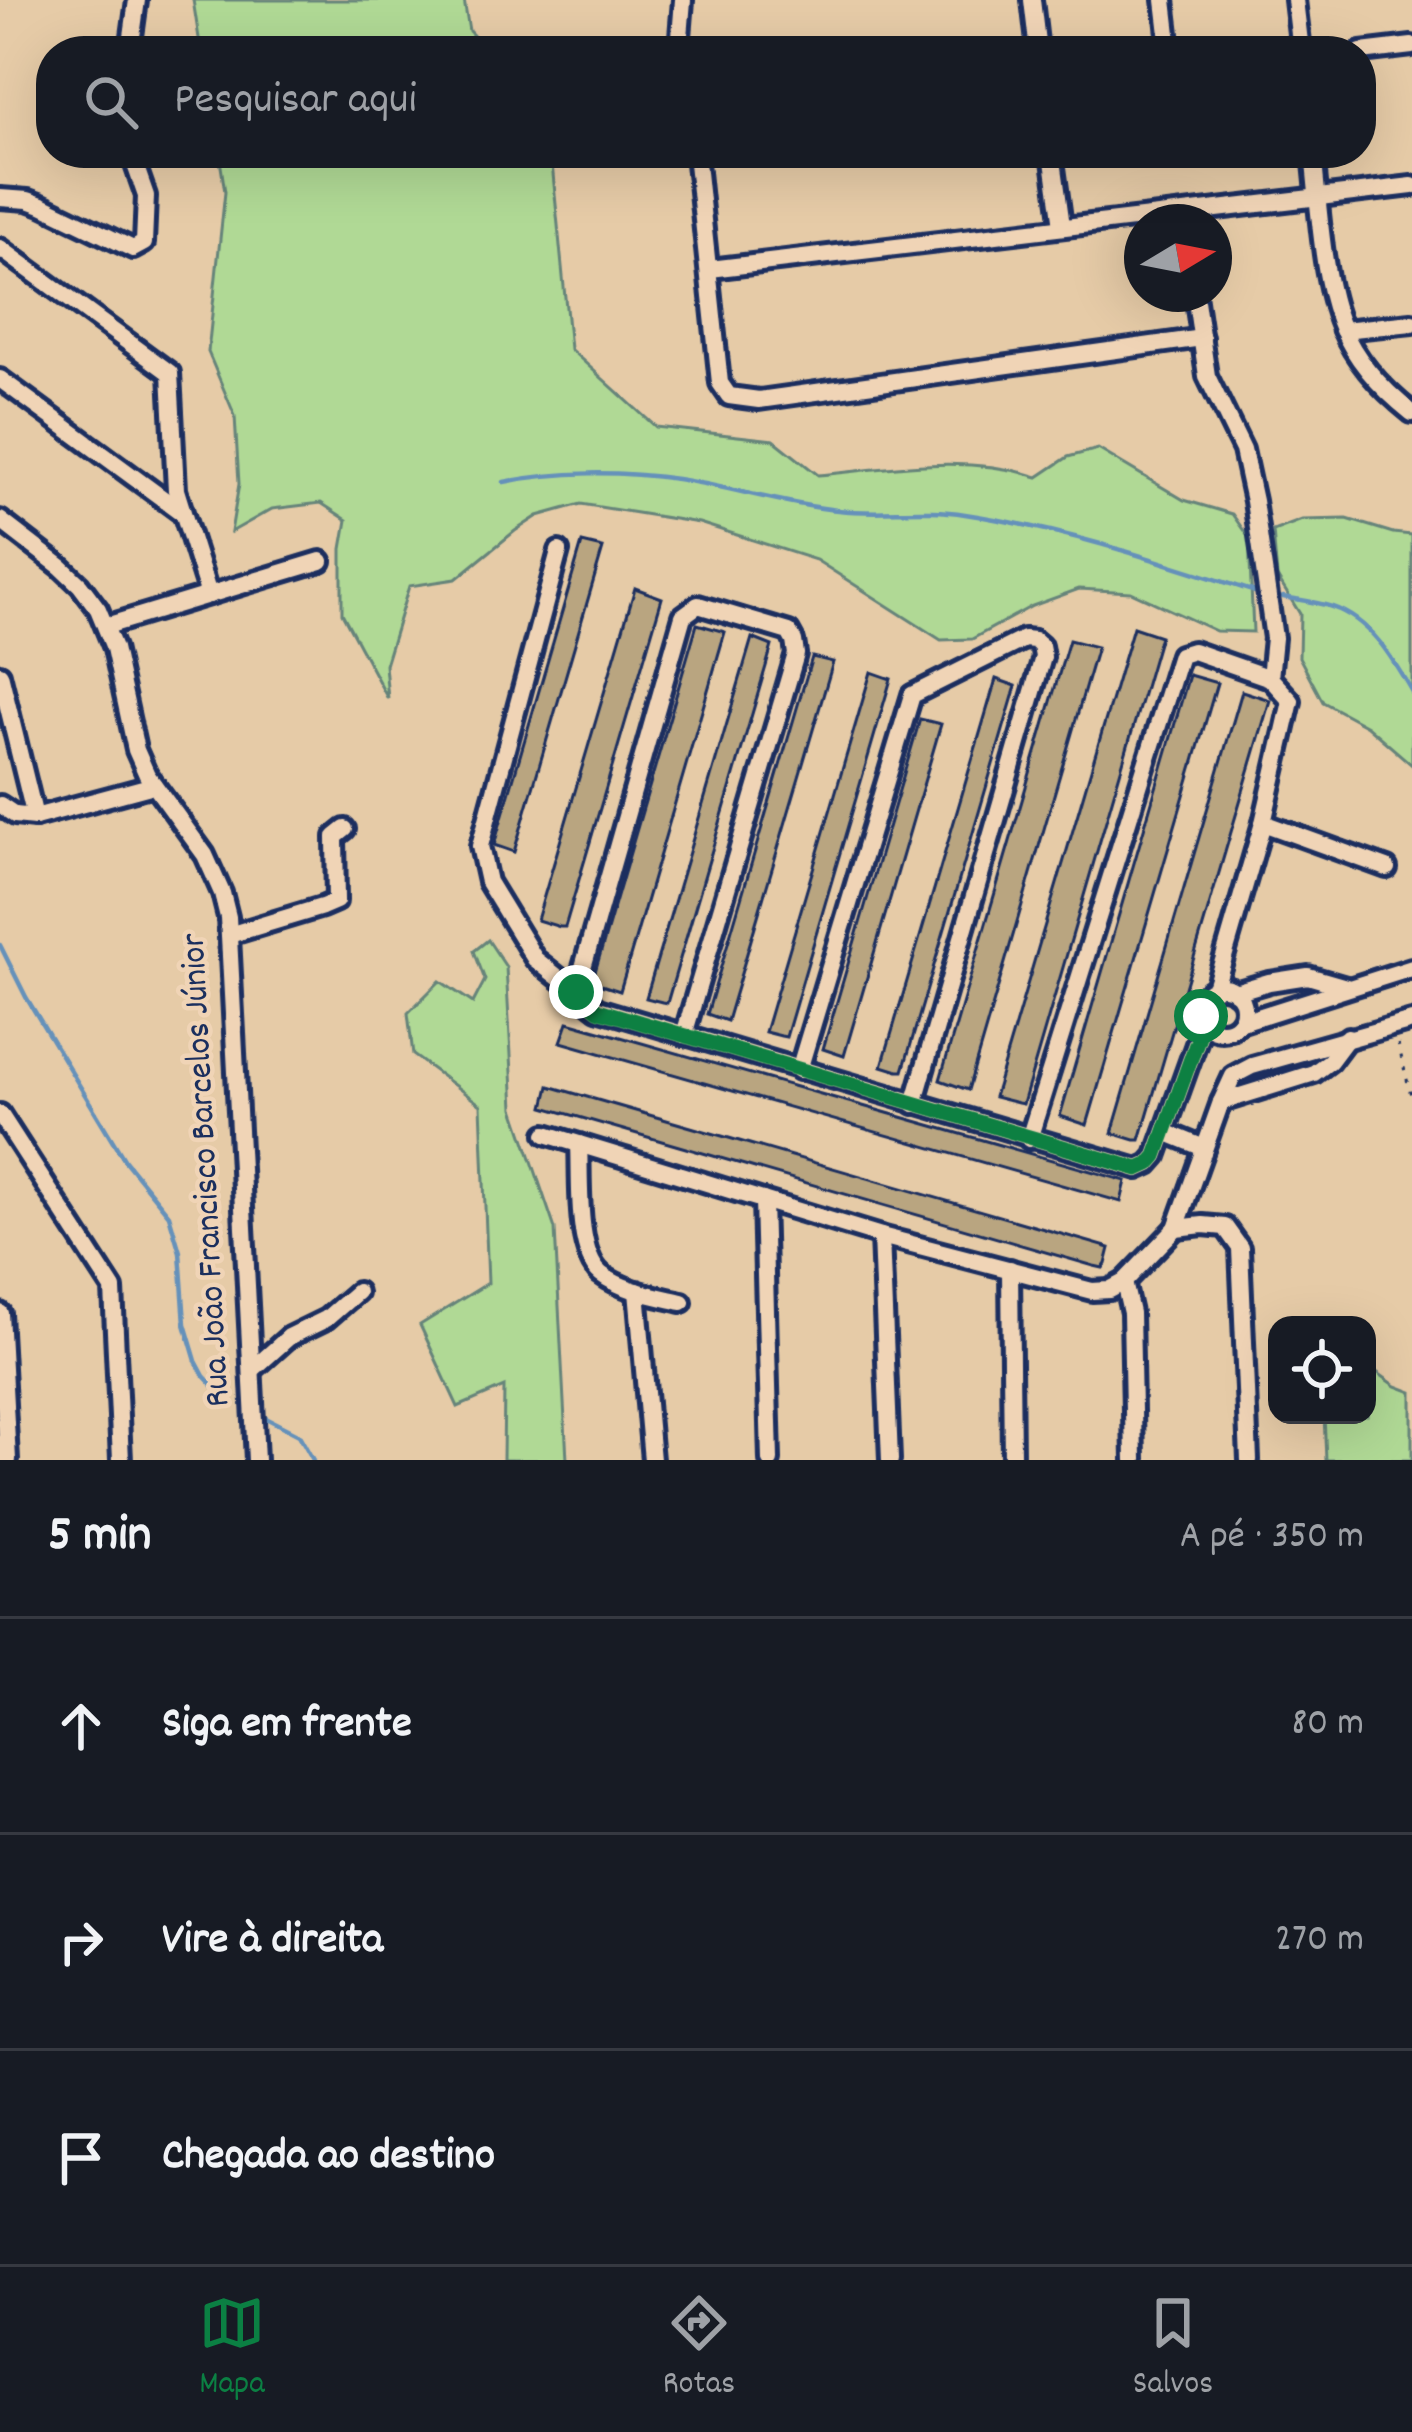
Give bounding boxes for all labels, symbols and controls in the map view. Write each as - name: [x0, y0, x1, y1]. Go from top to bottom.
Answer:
- search box: [36, 36, 1376, 168]
- icon: search: [78, 69, 144, 135]
- text: Pesquisar aqui: [174, 70, 417, 134]
- north arrow: [1124, 204, 1232, 312]
- street label: Rua João Francisco Barcelos Júnior: [170, 931, 246, 1408]
- route end: [549, 965, 603, 1019]
- route start: [1174, 989, 1228, 1043]
- map controls: [1268, 1316, 1376, 1424]
- button: locate: [1268, 1316, 1376, 1424]
- text: 5 min: [48, 1502, 151, 1574]
- text: A pé · 350 m: [1180, 1511, 1364, 1566]
- icon: ahead: [48, 1693, 114, 1759]
- text: Siga em frente: [162, 1694, 412, 1758]
- text: 80 m: [1291, 1698, 1364, 1753]
- icon: right: [48, 1909, 114, 1975]
- text: Vire à direita: [162, 1910, 383, 1974]
- text: 270 m: [1275, 1914, 1364, 1969]
- icon: arrive: [48, 2125, 114, 2191]
- text: Chegada ao destino: [162, 2126, 495, 2190]
- tab: Mapa: [199, 2290, 265, 2409]
- tab: Rotas: [663, 2290, 735, 2409]
- tab: Salvos: [1133, 2290, 1213, 2409]

